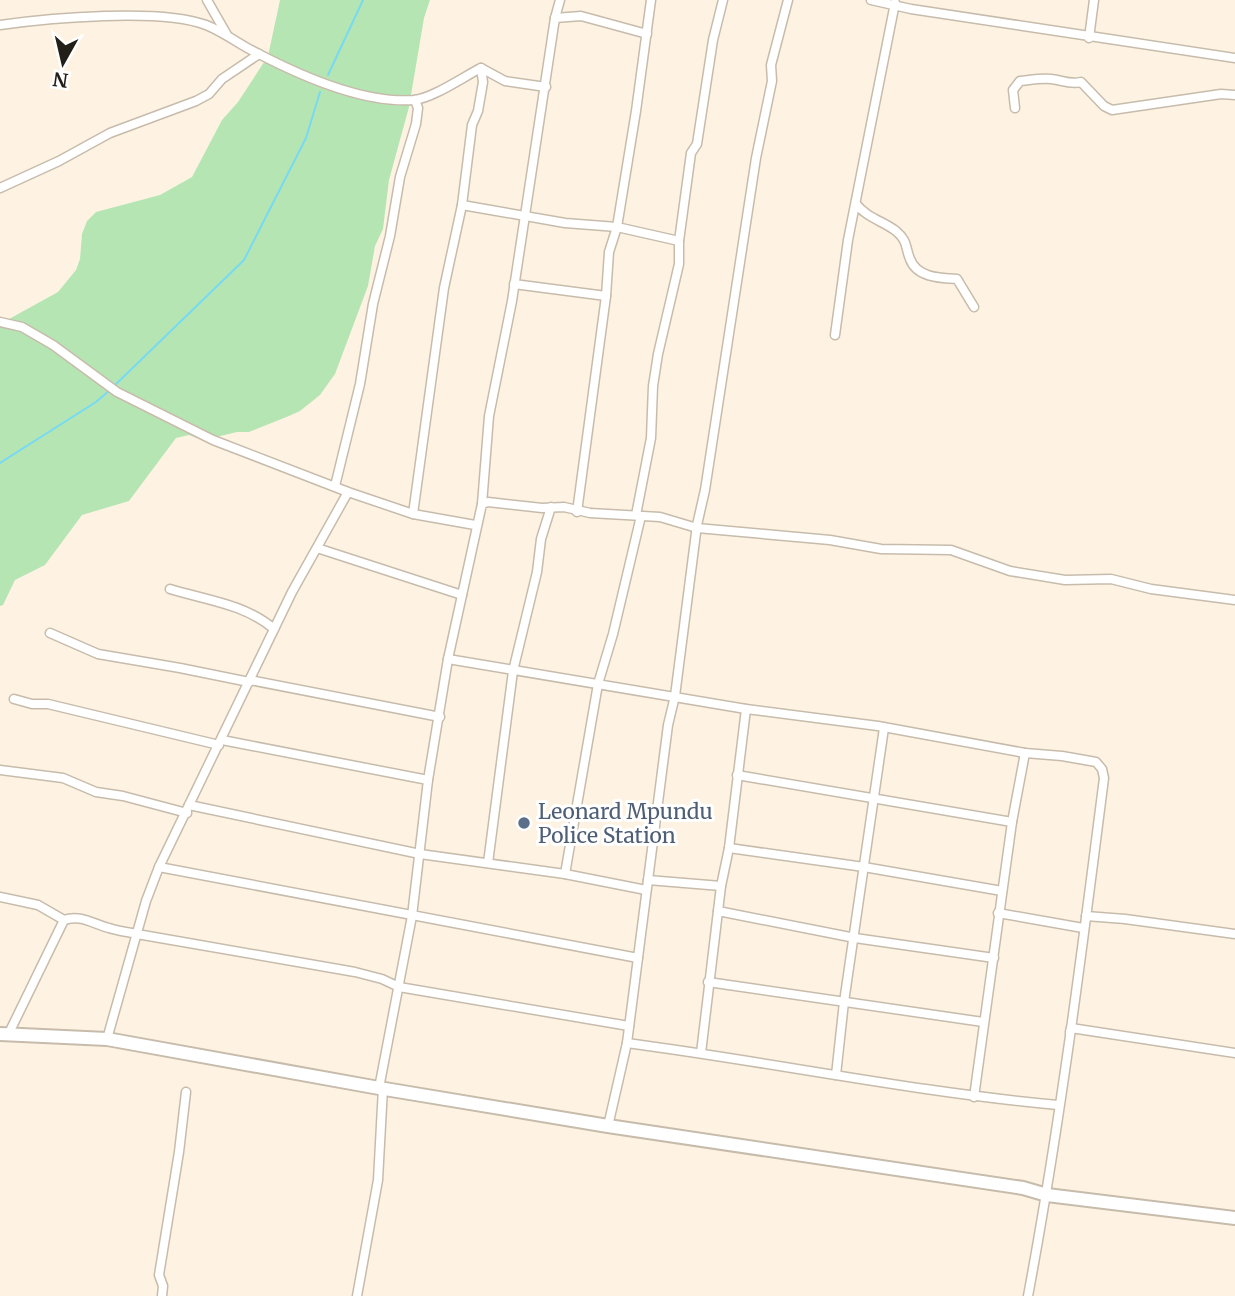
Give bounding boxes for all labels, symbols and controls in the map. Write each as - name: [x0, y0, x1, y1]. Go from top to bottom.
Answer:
- north arrow: [28, 28, 98, 98]
- text: N: [52, 67, 70, 93]
- place label: Leonard Mpundu Police Station: [538, 798, 713, 849]
- marker: Leonard Mpundu Police Station: [516, 815, 532, 831]

